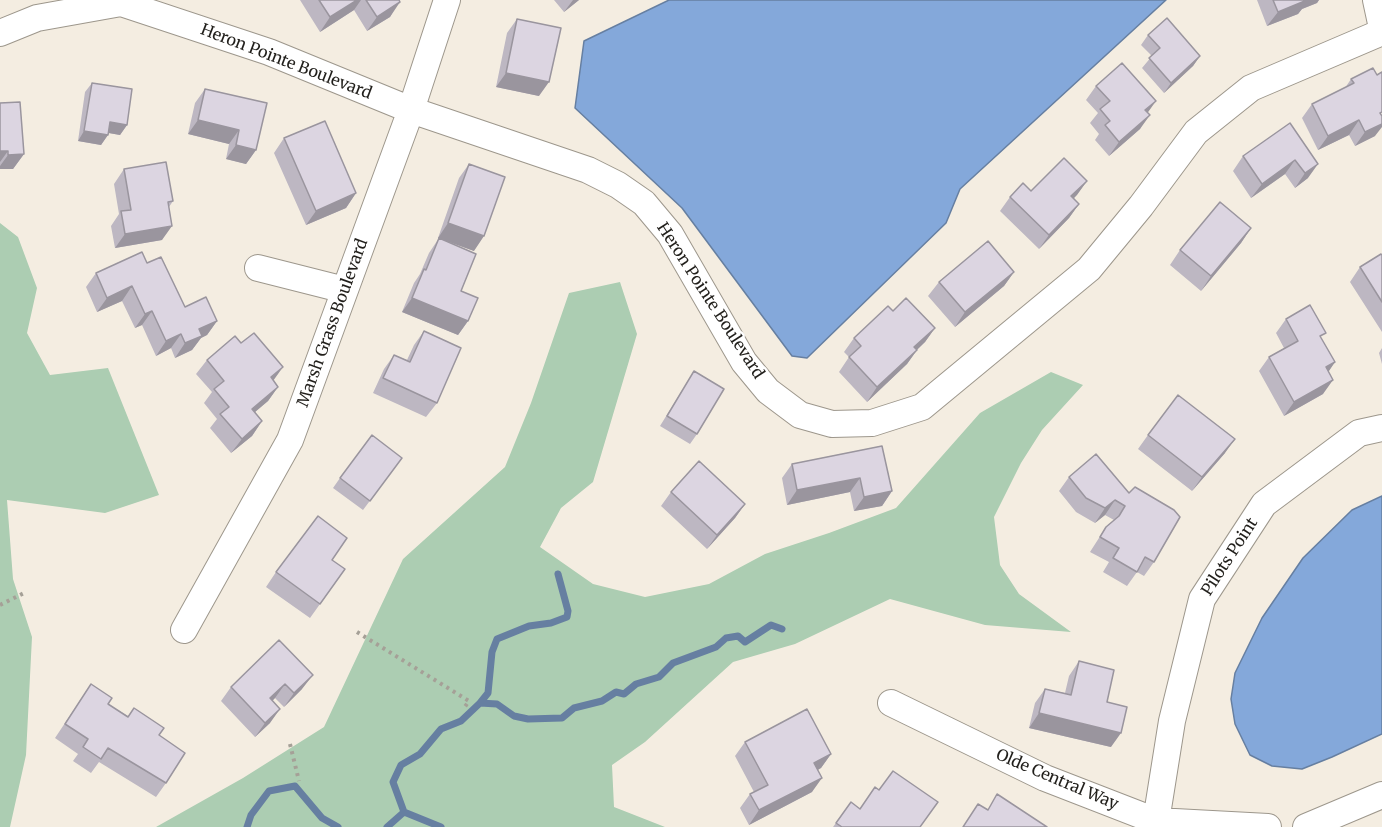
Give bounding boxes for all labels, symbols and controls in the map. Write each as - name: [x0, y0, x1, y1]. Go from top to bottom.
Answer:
- street label: Heron Pointe Boulevard: [198, 20, 374, 104]
- street label: Heron Pointe Boulevard: [652, 219, 768, 383]
- street label: Marsh Grass Boulevard: [294, 236, 372, 410]
- street label: Pilots Point: [1198, 515, 1262, 599]
- street label: Olde Central Way: [993, 746, 1121, 814]

